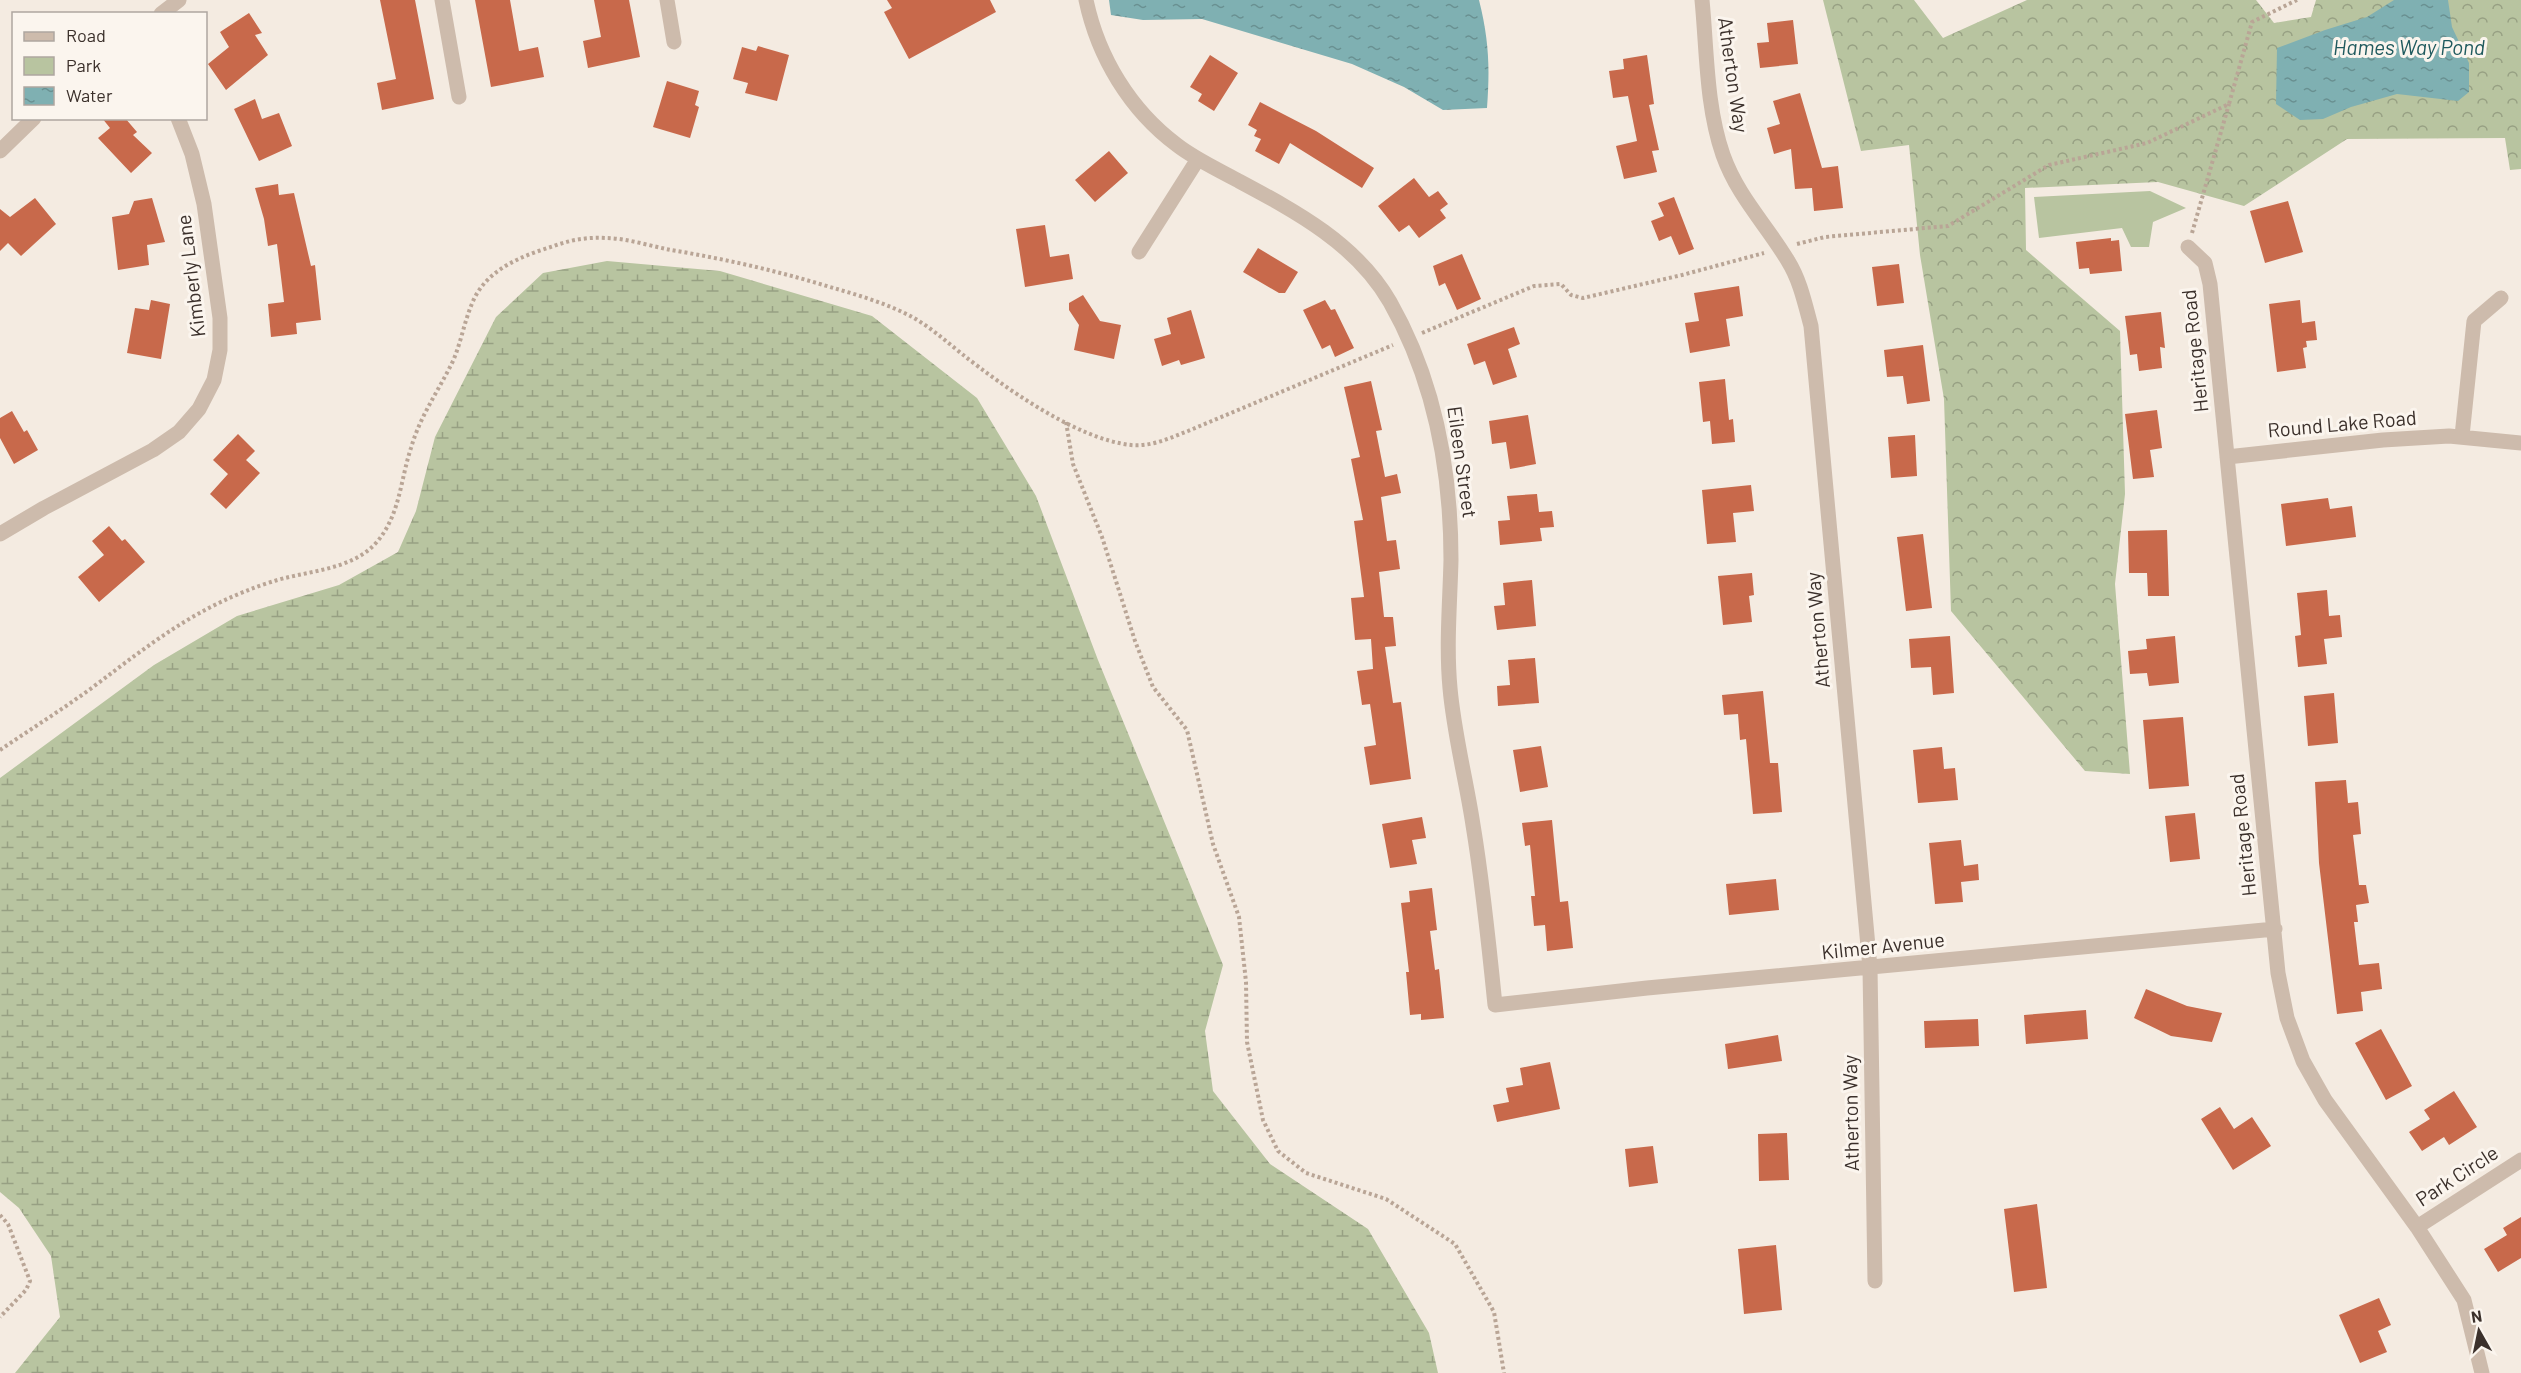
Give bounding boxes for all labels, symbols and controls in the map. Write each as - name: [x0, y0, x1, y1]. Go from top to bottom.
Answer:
- legend: [12, 12, 207, 120]
- street label: Atherton Way: [1714, 15, 1754, 134]
- text: Road: [66, 24, 106, 46]
- water label: Hames Way Pond: [2333, 34, 2485, 59]
- text: Park: [66, 54, 101, 76]
- text: Water: [66, 84, 113, 106]
- street label: Kimberly Lane: [171, 213, 209, 339]
- street label: Heritage Road: [2176, 289, 2212, 414]
- street label: Eileen Street: [1443, 404, 1483, 519]
- street label: Round Lake Road: [2266, 405, 2417, 441]
- street label: Atherton Way: [1800, 571, 1834, 689]
- street label: Heritage Road: [2224, 773, 2260, 898]
- street label: Kilmer Avenue: [1820, 927, 1946, 963]
- street label: Atherton Way: [1837, 1055, 1863, 1172]
- street label: Park Circle: [2411, 1140, 2502, 1211]
- north arrow: [2449, 1301, 2509, 1361]
- text: N: [2470, 1305, 2483, 1326]

